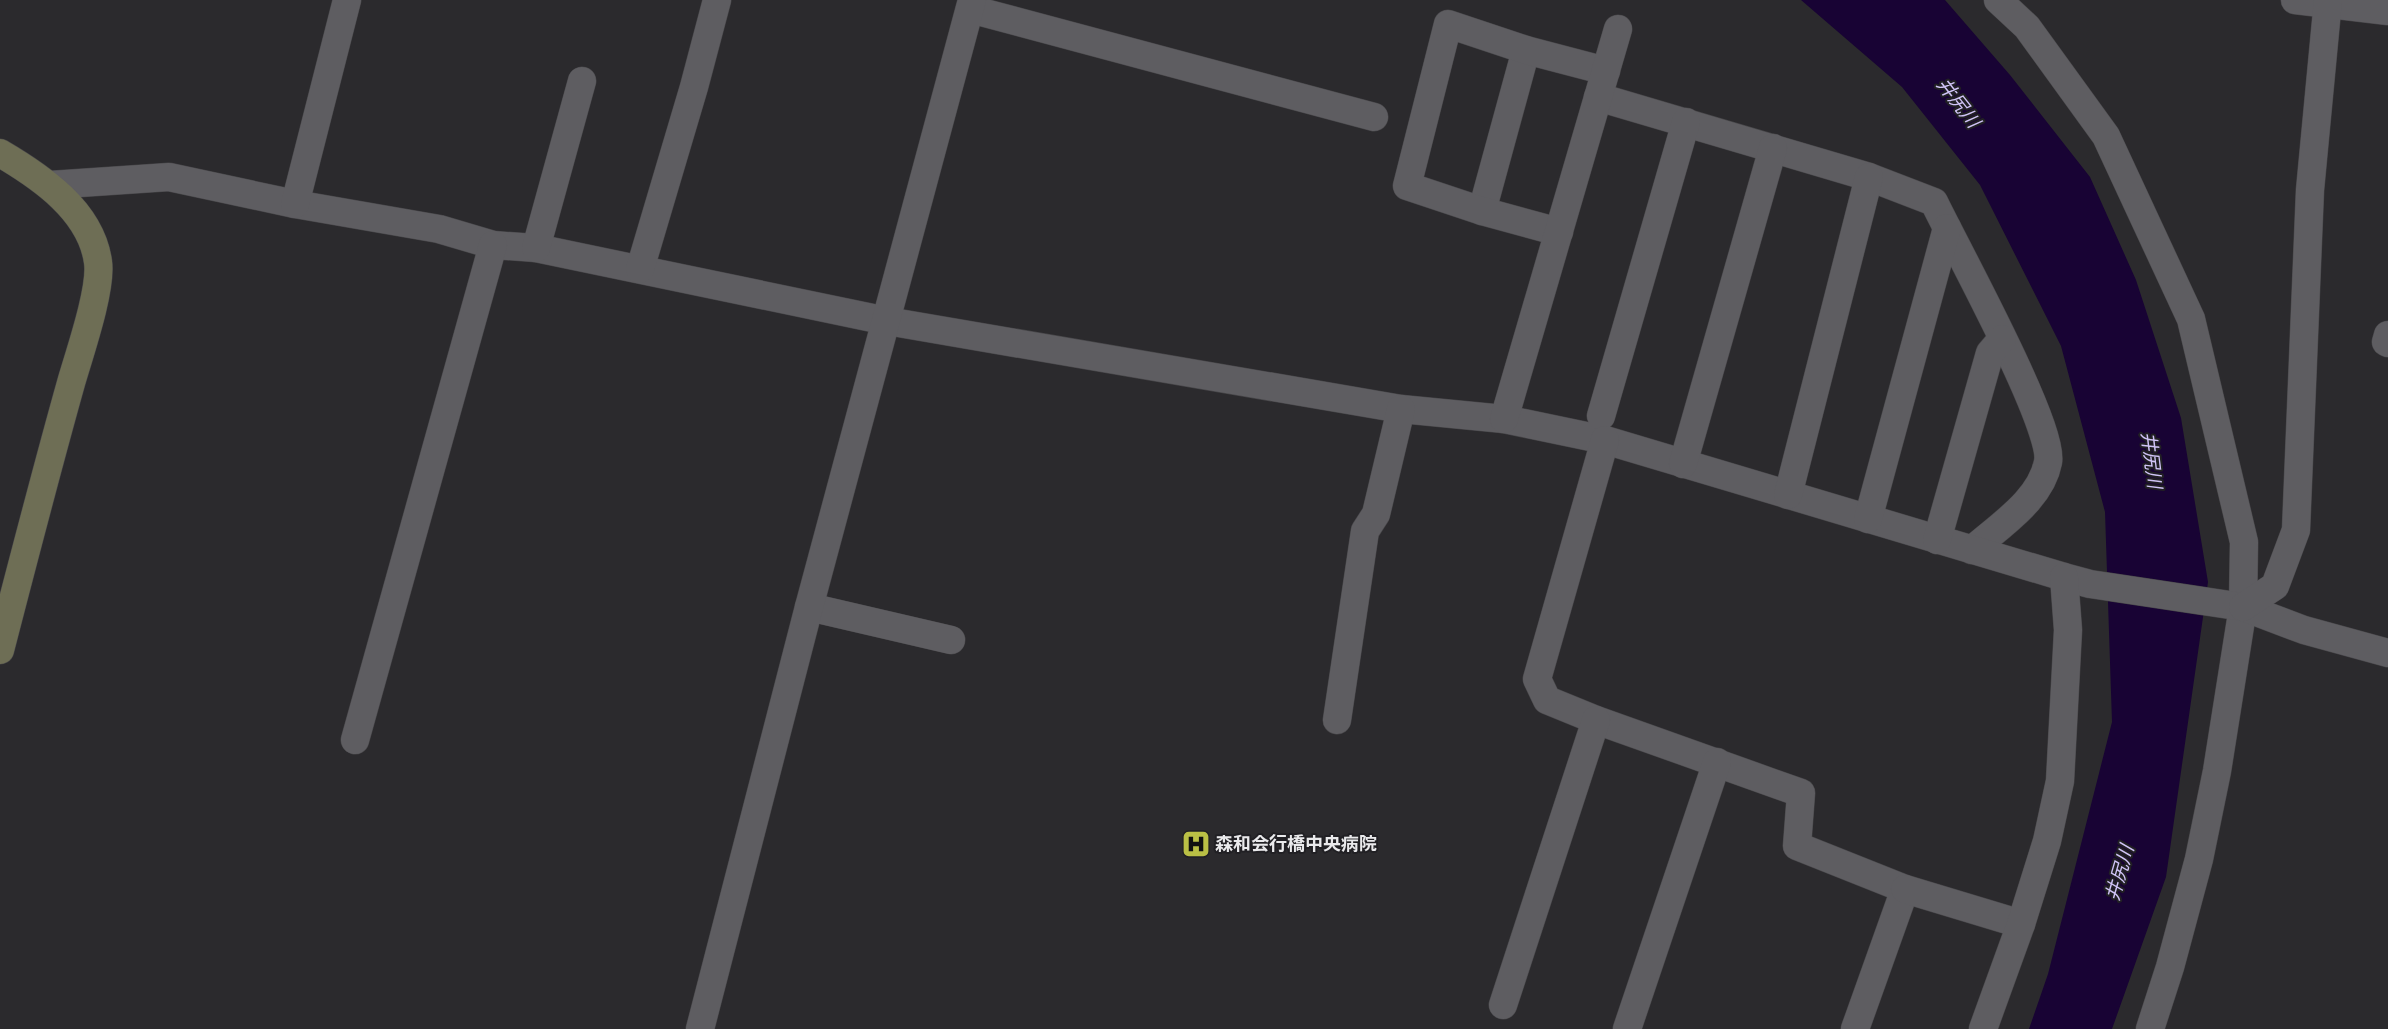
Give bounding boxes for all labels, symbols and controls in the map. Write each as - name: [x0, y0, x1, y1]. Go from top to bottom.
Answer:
- water label: 井尻川: [1931, 73, 1986, 134]
- water label: 井尻川: [2136, 430, 2167, 492]
- hospital icon: 森和会行橋中央病院: [1181, 829, 1211, 859]
- place label: 森和会行橋中央病院: [1215, 833, 1377, 855]
- water label: 井尻川: [2101, 840, 2140, 904]

